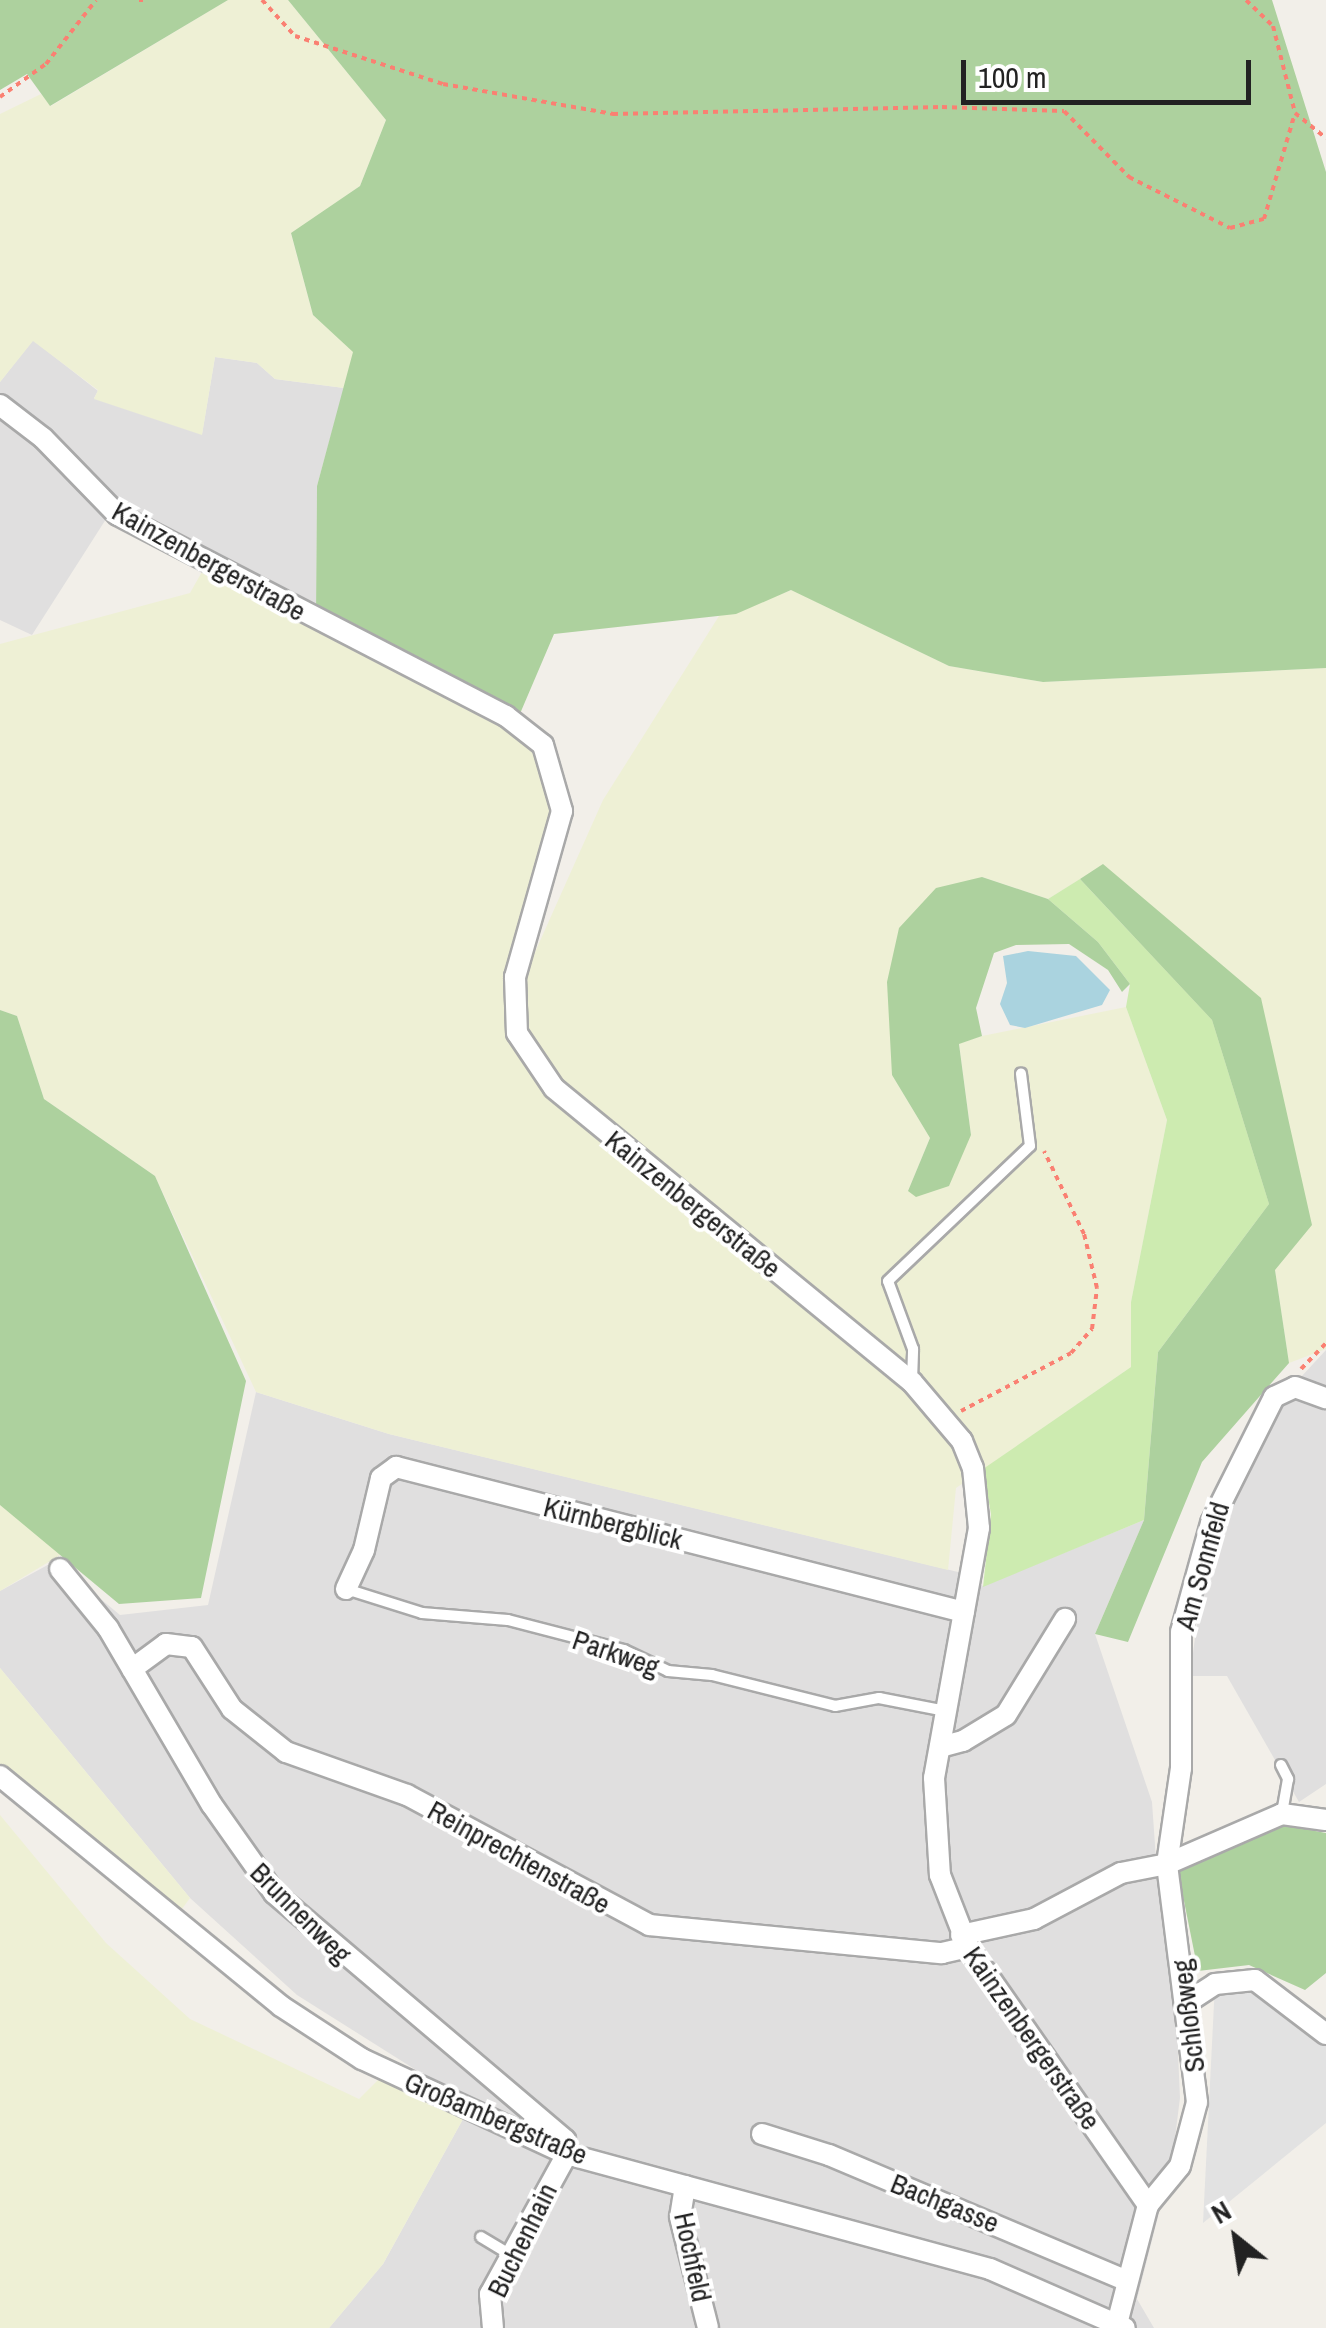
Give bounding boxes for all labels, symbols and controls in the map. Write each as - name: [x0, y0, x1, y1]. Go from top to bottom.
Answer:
- scale bar: [966, 40, 1256, 102]
- text: 100 m: [978, 57, 1046, 97]
- street label: Kainzenbergerstraße: [107, 494, 311, 628]
- street label: Kainzenbergerstraße: [599, 1123, 787, 1285]
- street label: Kürnbergblick: [540, 1490, 686, 1556]
- street label: Am Sonnfeld: [1168, 1498, 1236, 1634]
- street label: Parkweg: [568, 1623, 664, 1683]
- street label: Reinprechtenstraße: [422, 1793, 616, 1921]
- street label: Brunnenweg: [244, 1856, 358, 1970]
- street label: Kainzenbergerstraße: [956, 1940, 1108, 2136]
- street label: Schloßweg: [1164, 1958, 1212, 2074]
- street label: Großambergstraße: [400, 2064, 592, 2172]
- street label: Bachgasse: [886, 2166, 1004, 2240]
- street label: Buchenhain: [480, 2178, 564, 2302]
- north arrow: [1186, 2188, 1286, 2288]
- text: N: [1204, 2191, 1238, 2233]
- street label: Hochfeld: [667, 2209, 719, 2305]

